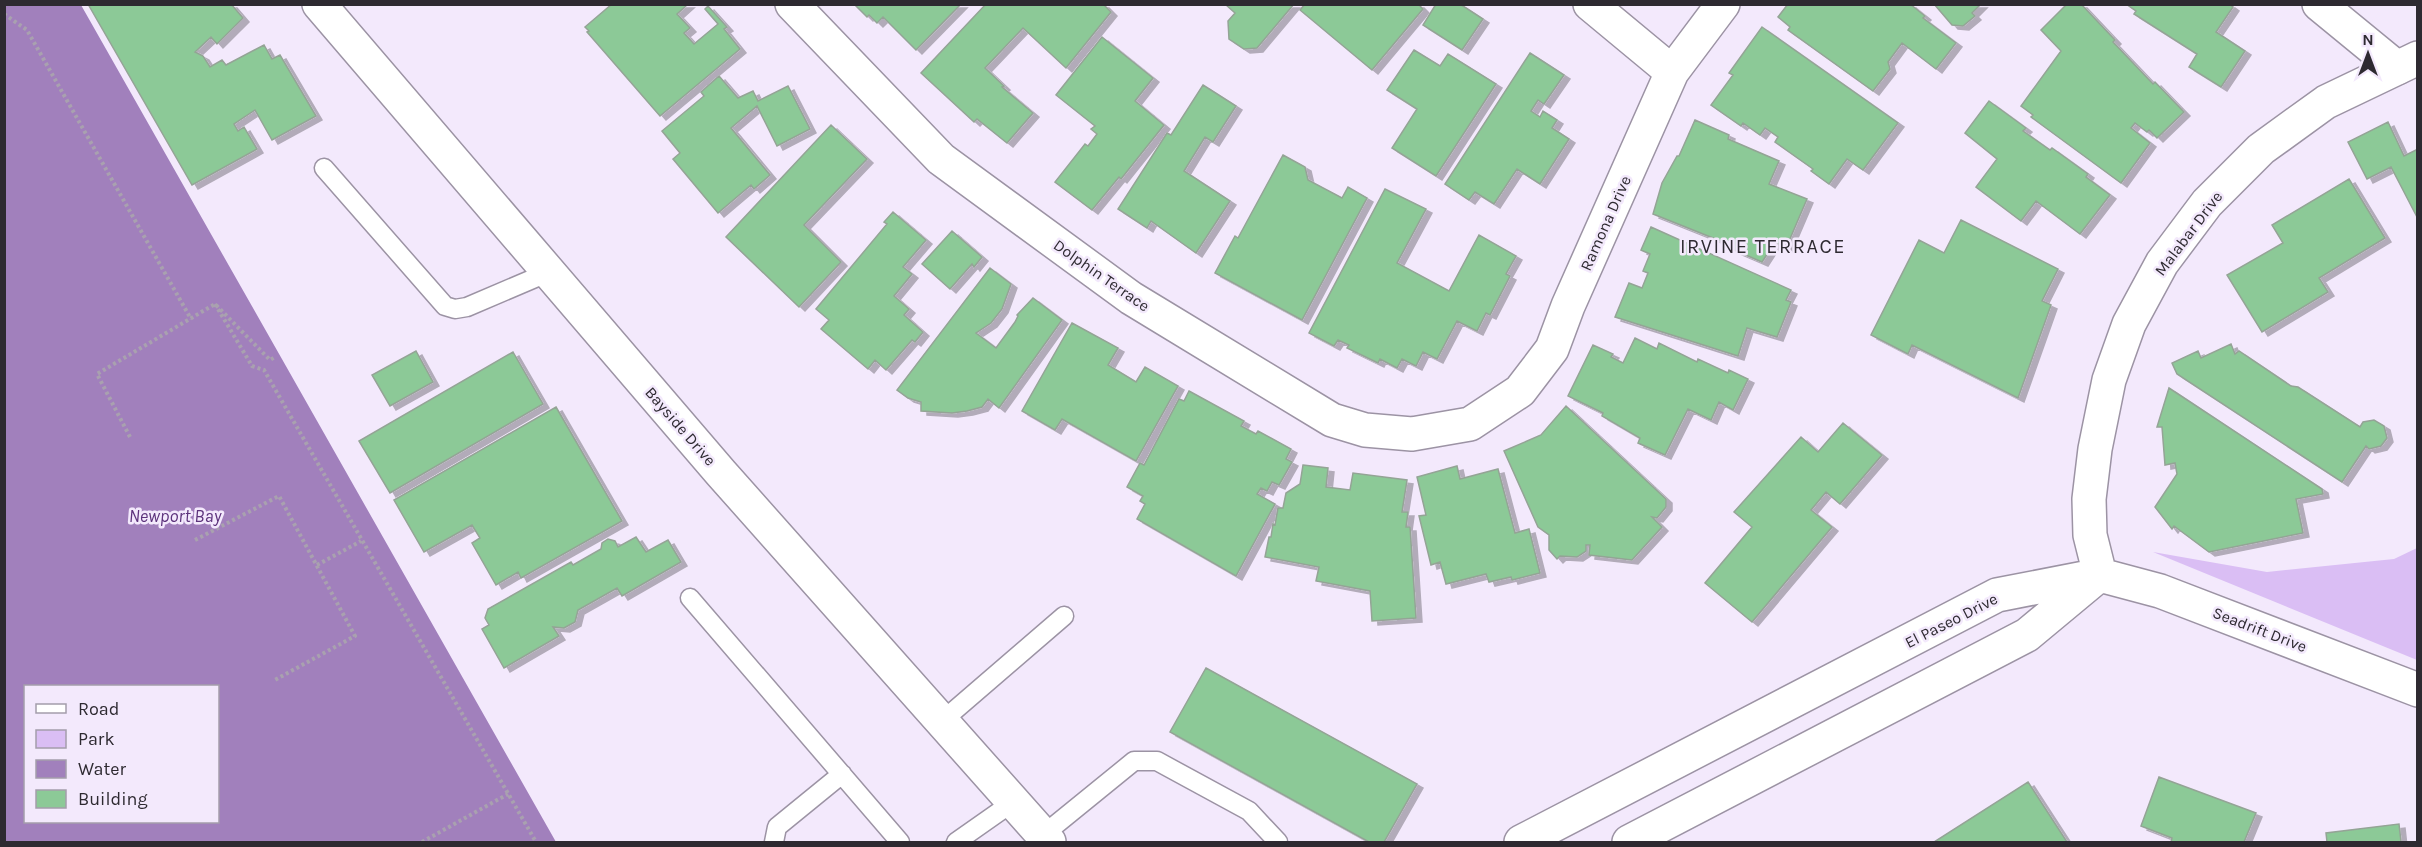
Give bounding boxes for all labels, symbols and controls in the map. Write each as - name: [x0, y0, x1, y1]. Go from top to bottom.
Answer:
- north arrow: [2338, 24, 2398, 84]
- text: N: [2362, 30, 2374, 49]
- street label: Ramona Drive: [1576, 173, 1635, 274]
- street label: Malabar Drive: [2150, 187, 2226, 279]
- street label: Dolphin Terrace: [1050, 235, 1153, 316]
- district label: IRVINE TERRACE: [1680, 235, 1846, 258]
- street label: Bayside Drive: [641, 383, 720, 470]
- water label: Newport Bay: [129, 505, 223, 527]
- street label: El Paseo Drive: [1902, 589, 2001, 652]
- street label: Seadrift Drive: [2210, 603, 2310, 656]
- legend: [24, 685, 219, 823]
- text: Road: [78, 698, 119, 720]
- text: Park: [78, 728, 115, 750]
- text: Water: [78, 758, 126, 780]
- text: Building: [78, 788, 148, 810]

